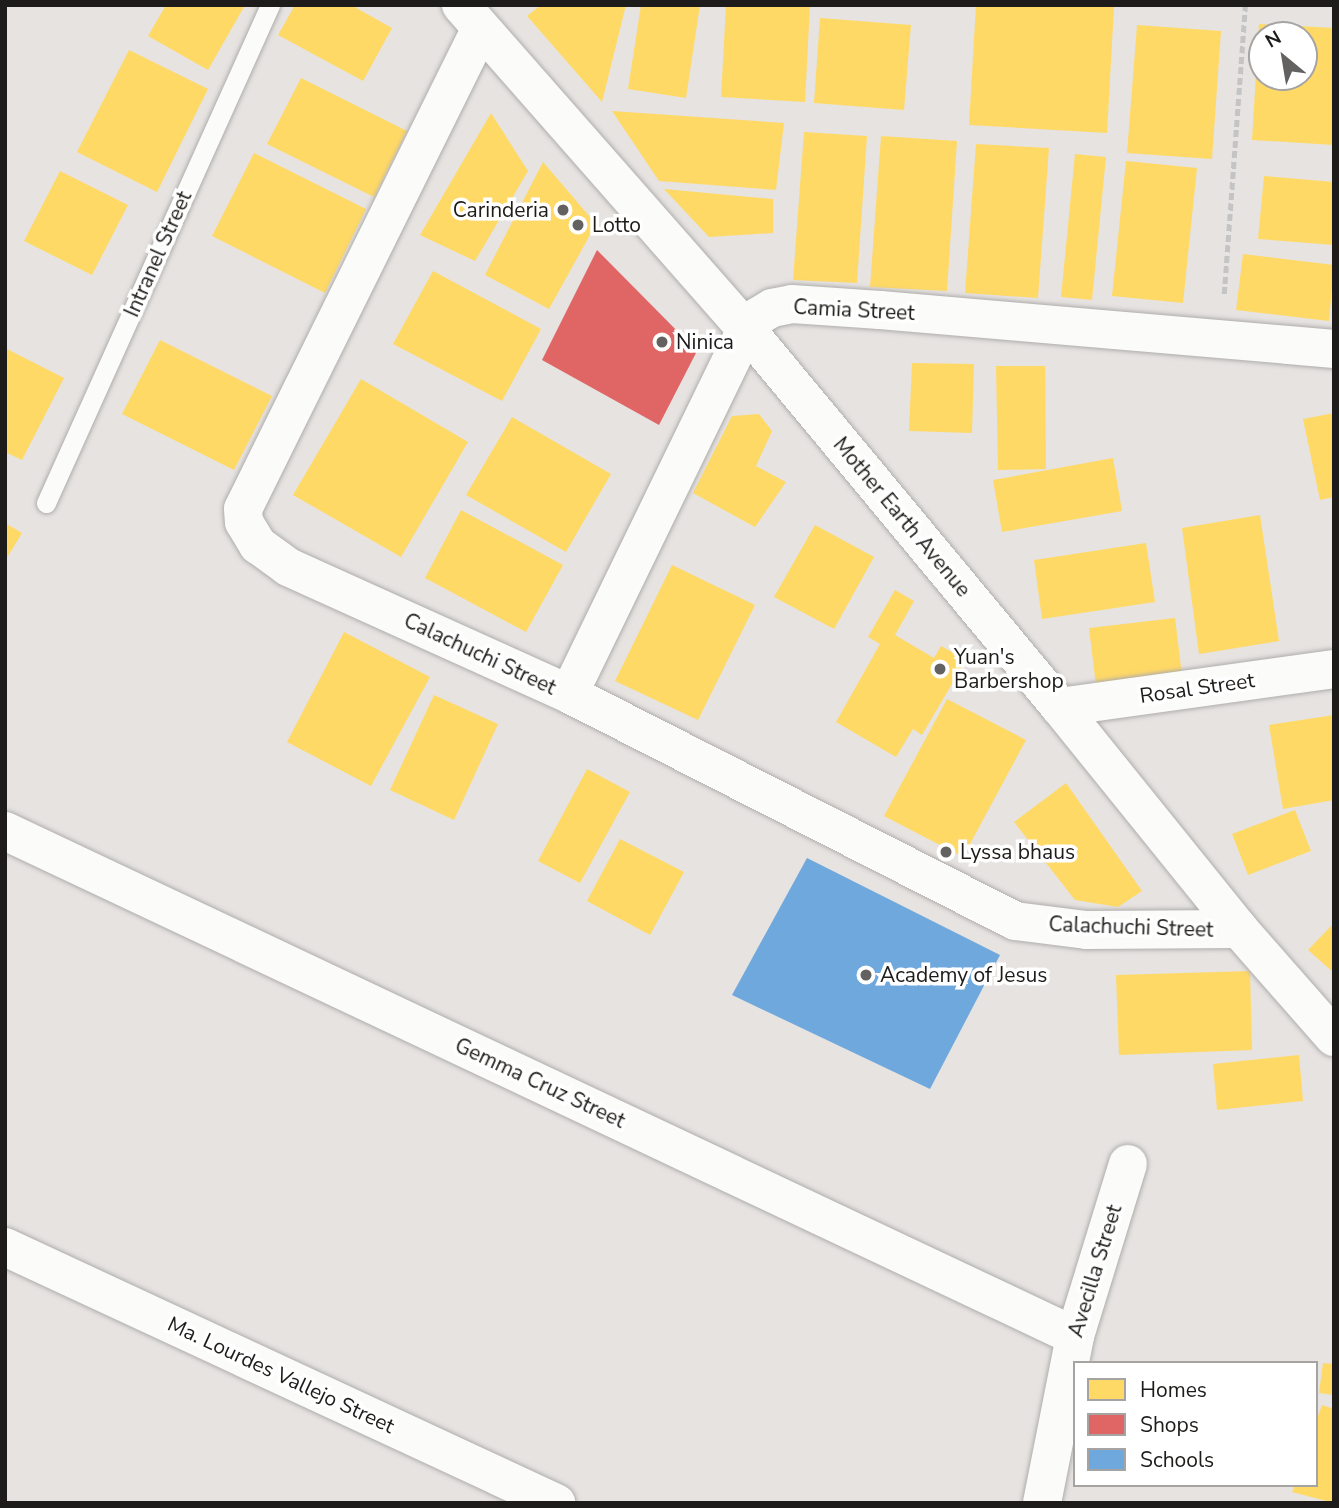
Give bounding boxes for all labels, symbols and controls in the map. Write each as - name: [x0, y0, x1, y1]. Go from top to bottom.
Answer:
- north arrow: [1248, 21, 1318, 91]
- text: N: [1261, 25, 1286, 54]
- street label: Intranel Street: [119, 187, 197, 321]
- place label: Carinderia: [453, 197, 549, 223]
- marker: Carinderia: [555, 202, 571, 218]
- place label: Lotto: [592, 212, 641, 238]
- marker: Lotto: [570, 217, 586, 233]
- street label: Camia Street: [793, 294, 915, 326]
- place label: Ninica: [676, 329, 734, 355]
- marker: Ninica: [654, 334, 670, 350]
- street label: Mother Earth Avenue: [828, 432, 976, 602]
- street label: Calachuchi Street: [400, 608, 560, 700]
- place label: Yuan's Barbershop: [954, 644, 1064, 694]
- marker: Yuan's Barbershop: [932, 661, 948, 677]
- street label: Rosal Street: [1138, 667, 1256, 709]
- place label: Lyssa bhaus: [960, 839, 1075, 865]
- marker: Lyssa bhaus: [938, 844, 954, 860]
- street label: Calachuchi Street: [1048, 912, 1214, 942]
- place label: Academy of Jesus: [880, 962, 1047, 988]
- marker: Academy of Jesus: [858, 967, 874, 983]
- street label: Gemma Cruz Street: [451, 1033, 629, 1133]
- street label: Avecilla Street: [1063, 1202, 1127, 1340]
- street label: Ma. Lourdes Vallejo Street: [164, 1311, 398, 1439]
- legend: [1073, 1361, 1318, 1487]
- text: Homes: [1140, 1376, 1207, 1404]
- text: Shops: [1140, 1411, 1199, 1439]
- text: Schools: [1140, 1446, 1214, 1474]

